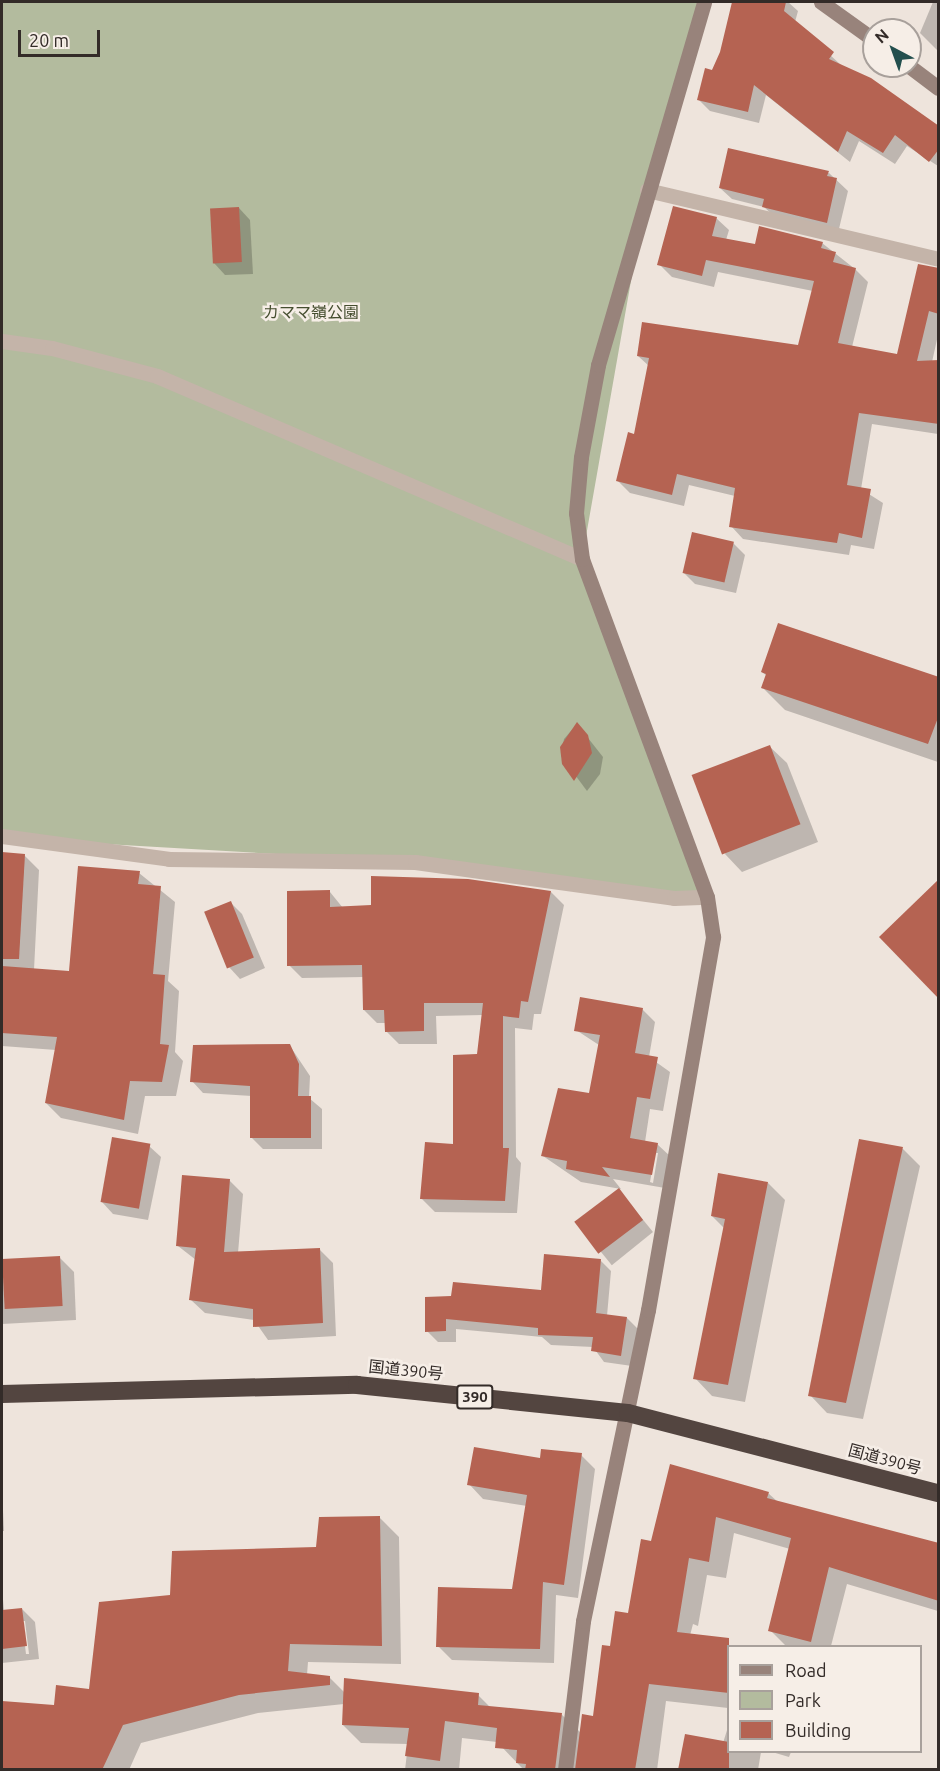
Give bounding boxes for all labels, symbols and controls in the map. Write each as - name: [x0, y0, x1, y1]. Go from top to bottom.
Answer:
- scale bar: [21, 18, 104, 56]
- north arrow: [862, 18, 922, 78]
- text: N: [871, 25, 892, 47]
- text: 20 m: [29, 30, 69, 50]
- park label: カママ嶺公園: [263, 302, 359, 322]
- street label: 国道390号: [368, 1357, 444, 1383]
- road number: 390: [456, 1385, 494, 1409]
- street label: 国道390号: [846, 1440, 924, 1478]
- legend: [727, 1645, 922, 1753]
- text: Road: [785, 1660, 827, 1680]
- text: Park: [785, 1690, 821, 1710]
- text: Building: [785, 1720, 851, 1740]

